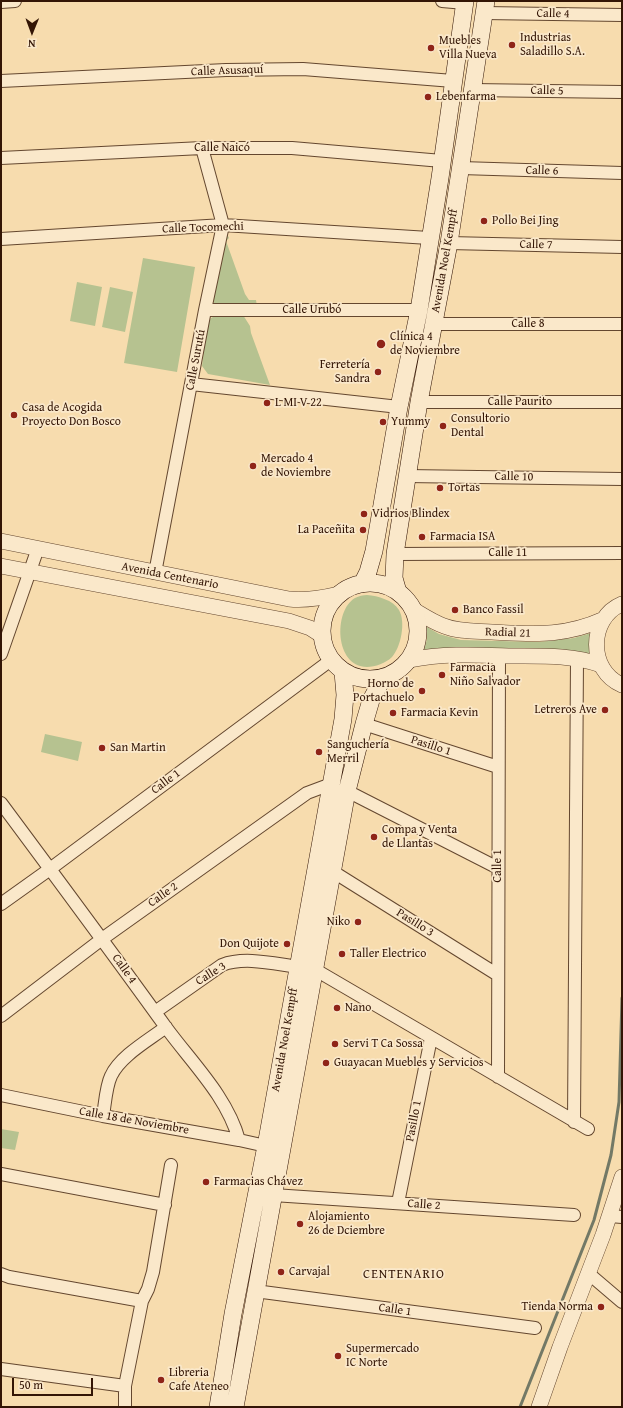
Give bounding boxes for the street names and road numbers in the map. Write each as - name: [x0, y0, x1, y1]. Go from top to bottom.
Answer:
- street label: Calle 4: [536, 7, 570, 21]
- street label: Calle Asusaquí: [191, 63, 263, 79]
- street label: Calle 5: [530, 84, 564, 98]
- street label: Calle Naicó: [194, 141, 250, 155]
- street label: Calle 6: [525, 163, 559, 179]
- street label: Avenida Noel Kempff: [429, 208, 461, 314]
- street label: Calle Tocomechi: [162, 219, 244, 237]
- street label: Calle 7: [519, 238, 553, 252]
- street label: Calle Urubó: [283, 303, 341, 317]
- street label: Calle 8: [512, 317, 544, 331]
- street label: Calle Surutú: [183, 328, 209, 392]
- street label: Calle Paurito: [488, 395, 552, 409]
- street label: Calle 10: [494, 469, 534, 485]
- street label: Calle 11: [489, 546, 527, 560]
- street label: Avenida Centenario: [120, 560, 220, 592]
- street label: Radial 21: [485, 625, 531, 641]
- street label: Pasillo 1: [409, 733, 453, 759]
- street label: Calle 1: [148, 766, 184, 798]
- street label: Calle 1: [491, 850, 505, 882]
- street label: Calle 2: [145, 880, 181, 910]
- street label: Pasillo 3: [394, 906, 436, 940]
- street label: Calle 4: [108, 951, 140, 987]
- street label: Calle 3: [193, 959, 229, 989]
- street label: Avenida Noel Kempff: [269, 987, 301, 1093]
- street label: Pasillo 1: [403, 1099, 425, 1143]
- street label: Calle 18 de Noviembre: [78, 1104, 190, 1138]
- street label: Calle 2: [407, 1197, 441, 1213]
- street label: Calle 1: [378, 1301, 412, 1319]

